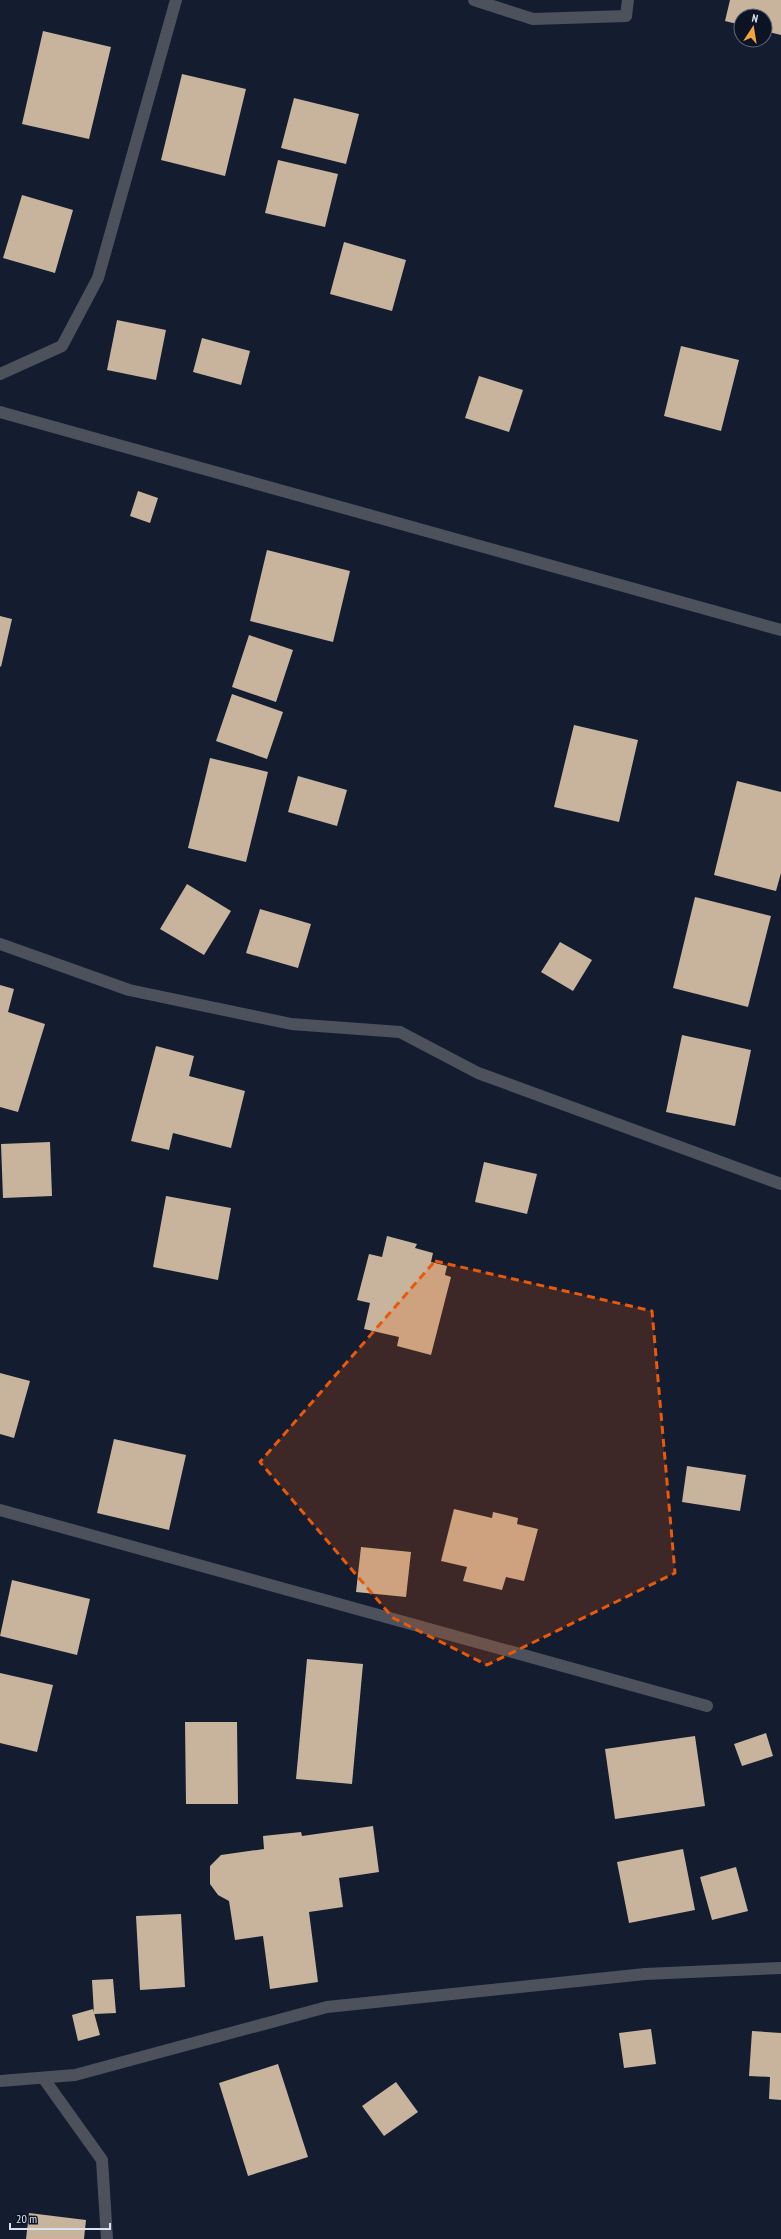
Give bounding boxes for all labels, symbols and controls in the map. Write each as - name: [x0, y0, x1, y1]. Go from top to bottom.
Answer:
- north arrow: [733, 8, 773, 48]
- text: N: [751, 11, 759, 26]
- scale bar: [10, 2205, 110, 2231]
- text: 20 m: [16, 2211, 37, 2226]

